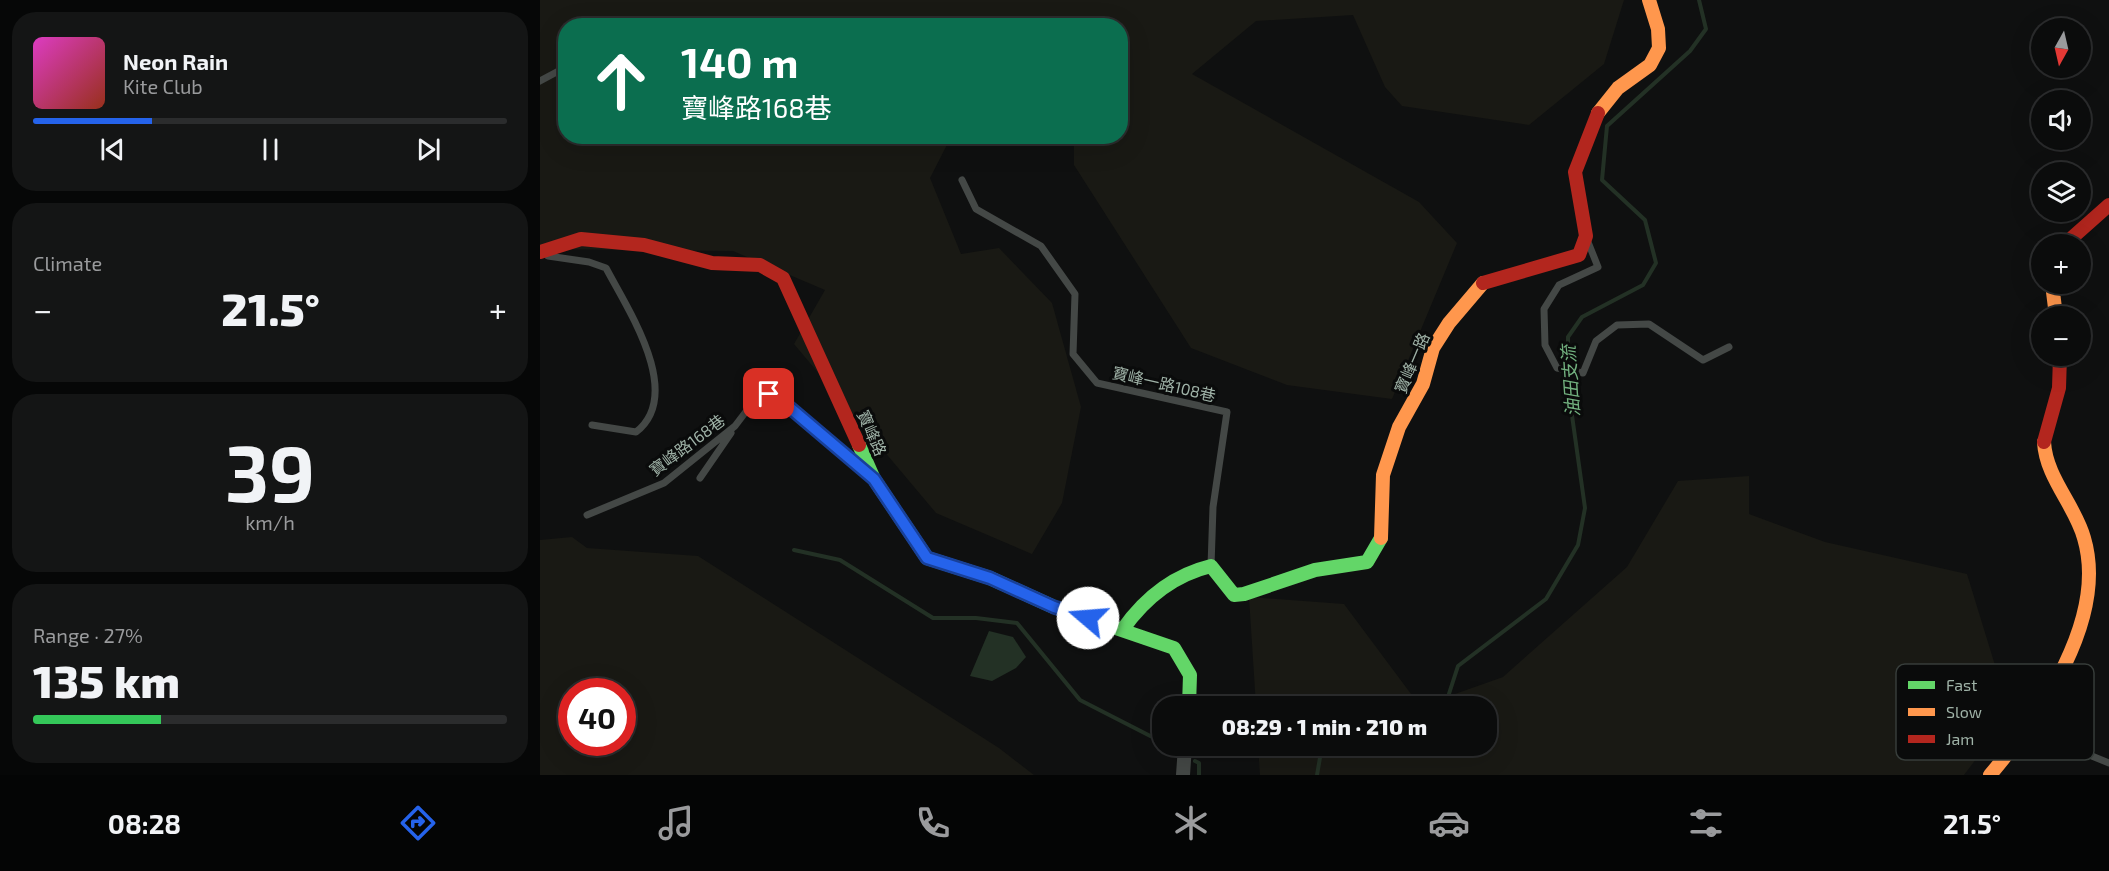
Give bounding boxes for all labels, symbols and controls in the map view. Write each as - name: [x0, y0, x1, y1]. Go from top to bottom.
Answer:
- north arrow: [2031, 18, 2091, 78]
- map controls: [2031, 18, 2091, 366]
- text: 140 m: [681, 36, 798, 86]
- icon: ahead: [582, 42, 660, 120]
- text: Neon Rain: [123, 48, 228, 74]
- text: Kite Club: [123, 74, 203, 98]
- button: sound: [2031, 90, 2091, 150]
- text: 寶峰路168巷: [681, 91, 832, 123]
- icon: previous: [96, 133, 129, 166]
- icon: pause: [254, 133, 287, 166]
- icon: next: [412, 133, 445, 166]
- button: layers: [2031, 162, 2091, 222]
- button: +: [2031, 234, 2091, 294]
- text: Climate: [33, 251, 102, 275]
- text: 21.5°: [221, 281, 320, 335]
- text: −: [33, 289, 52, 329]
- text: +: [489, 289, 507, 329]
- button: −: [2031, 306, 2091, 366]
- street label: 寶峰一路: [1390, 330, 1433, 396]
- water label: 油田支流: [1556, 341, 1583, 418]
- street label: 寶峰一路108巷: [1110, 362, 1218, 405]
- pin: [743, 368, 794, 419]
- icon: arrive: [752, 377, 785, 410]
- street label: 寶峰路: [854, 407, 891, 459]
- street label: 寶峰路168巷: [645, 410, 728, 479]
- text: 39: [225, 424, 315, 518]
- text: km/h: [245, 510, 295, 534]
- position arrow: [1056, 586, 1120, 650]
- text: Range · 27%: [33, 623, 143, 647]
- text: 135 km: [33, 653, 180, 707]
- legend: [1896, 664, 2094, 760]
- text: Fast: [1946, 675, 1977, 694]
- speed limit sign: 40: [558, 678, 636, 756]
- text: Slow: [1946, 702, 1982, 721]
- text: 08:29 · 1 min · 210 m: [1222, 713, 1427, 739]
- text: Jam: [1946, 729, 1974, 748]
- icon: directions: [397, 802, 439, 844]
- icon: music: [655, 802, 697, 844]
- icon: phone: [912, 802, 954, 844]
- icon: climate: [1170, 802, 1212, 844]
- icon: car: [1428, 802, 1470, 844]
- icon: filters: [1685, 802, 1727, 844]
- text: 08:28: [108, 807, 181, 839]
- text: 21.5°: [1943, 807, 2001, 839]

